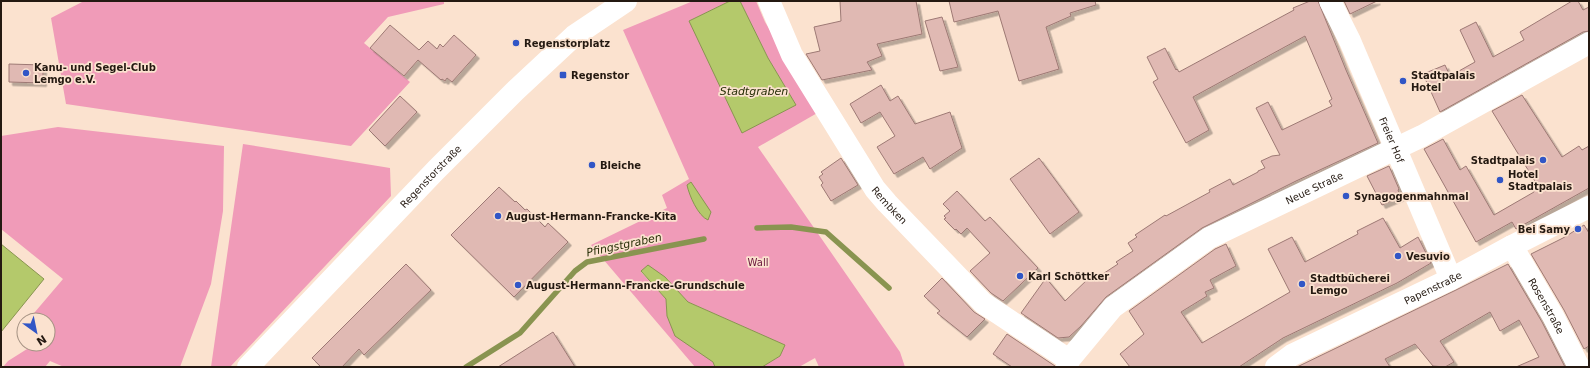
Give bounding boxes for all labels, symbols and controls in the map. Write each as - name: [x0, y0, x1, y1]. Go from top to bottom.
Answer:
- marker: Regenstorplatz: [511, 38, 521, 48]
- place label: Regenstorplatz: [524, 38, 610, 49]
- place label: Kanu- und Segel-Club Lemgo e.V.: [34, 62, 156, 85]
- marker: Kanu- und Segel-Club Lemgo e.V.: [21, 68, 31, 78]
- marker: Regenstor: [558, 70, 568, 80]
- place label: Regenstor: [571, 70, 629, 81]
- place label: Stadtpalais Hotel: [1411, 70, 1475, 93]
- marker: Stadtpalais Hotel: [1398, 76, 1408, 86]
- water label: Stadtgraben: [720, 85, 788, 98]
- street label: Freier Hof: [1377, 115, 1407, 165]
- street label: Regenstorstraße: [398, 143, 463, 210]
- place label: Stadtpalais: [1471, 155, 1535, 166]
- marker: Stadtpalais: [1538, 155, 1548, 165]
- marker: Bleiche: [587, 160, 597, 170]
- place label: Bleiche: [600, 160, 641, 171]
- street label: Neue Straße: [1284, 169, 1345, 206]
- place label: Hotel Stadtpalais: [1508, 169, 1572, 192]
- marker: Hotel Stadtpalais: [1495, 175, 1505, 185]
- street label: Rembken: [870, 184, 909, 226]
- marker: Synagogenmahnmal: [1341, 191, 1351, 201]
- place label: Synagogenmahnmal: [1354, 191, 1469, 202]
- marker: August-Hermann-Francke-Kita: [493, 211, 503, 221]
- place label: August-Hermann-Francke-Kita: [506, 211, 677, 222]
- place label: Bei Samy: [1518, 224, 1570, 235]
- marker: Bei Samy: [1573, 224, 1583, 234]
- water label: Pfingstgraben: [585, 231, 663, 259]
- marker: Vesuvio: [1393, 251, 1403, 261]
- place label: Vesuvio: [1406, 251, 1450, 262]
- park label: Wall: [748, 257, 768, 268]
- street label: Papenstraße: [1402, 269, 1463, 306]
- marker: Karl Schöttker: [1015, 271, 1025, 281]
- place label: Karl Schöttker: [1028, 271, 1109, 282]
- place label: Stadtbücherei Lemgo: [1310, 273, 1390, 296]
- street label: Rosenstraße: [1526, 276, 1567, 335]
- marker: Stadtbücherei Lemgo: [1297, 279, 1307, 289]
- marker: August-Hermann-Francke-Grundschule: [513, 280, 523, 290]
- place label: August-Hermann-Francke-Grundschule: [526, 280, 745, 291]
- north arrow: [16, 312, 56, 352]
- text: N: [34, 332, 49, 348]

